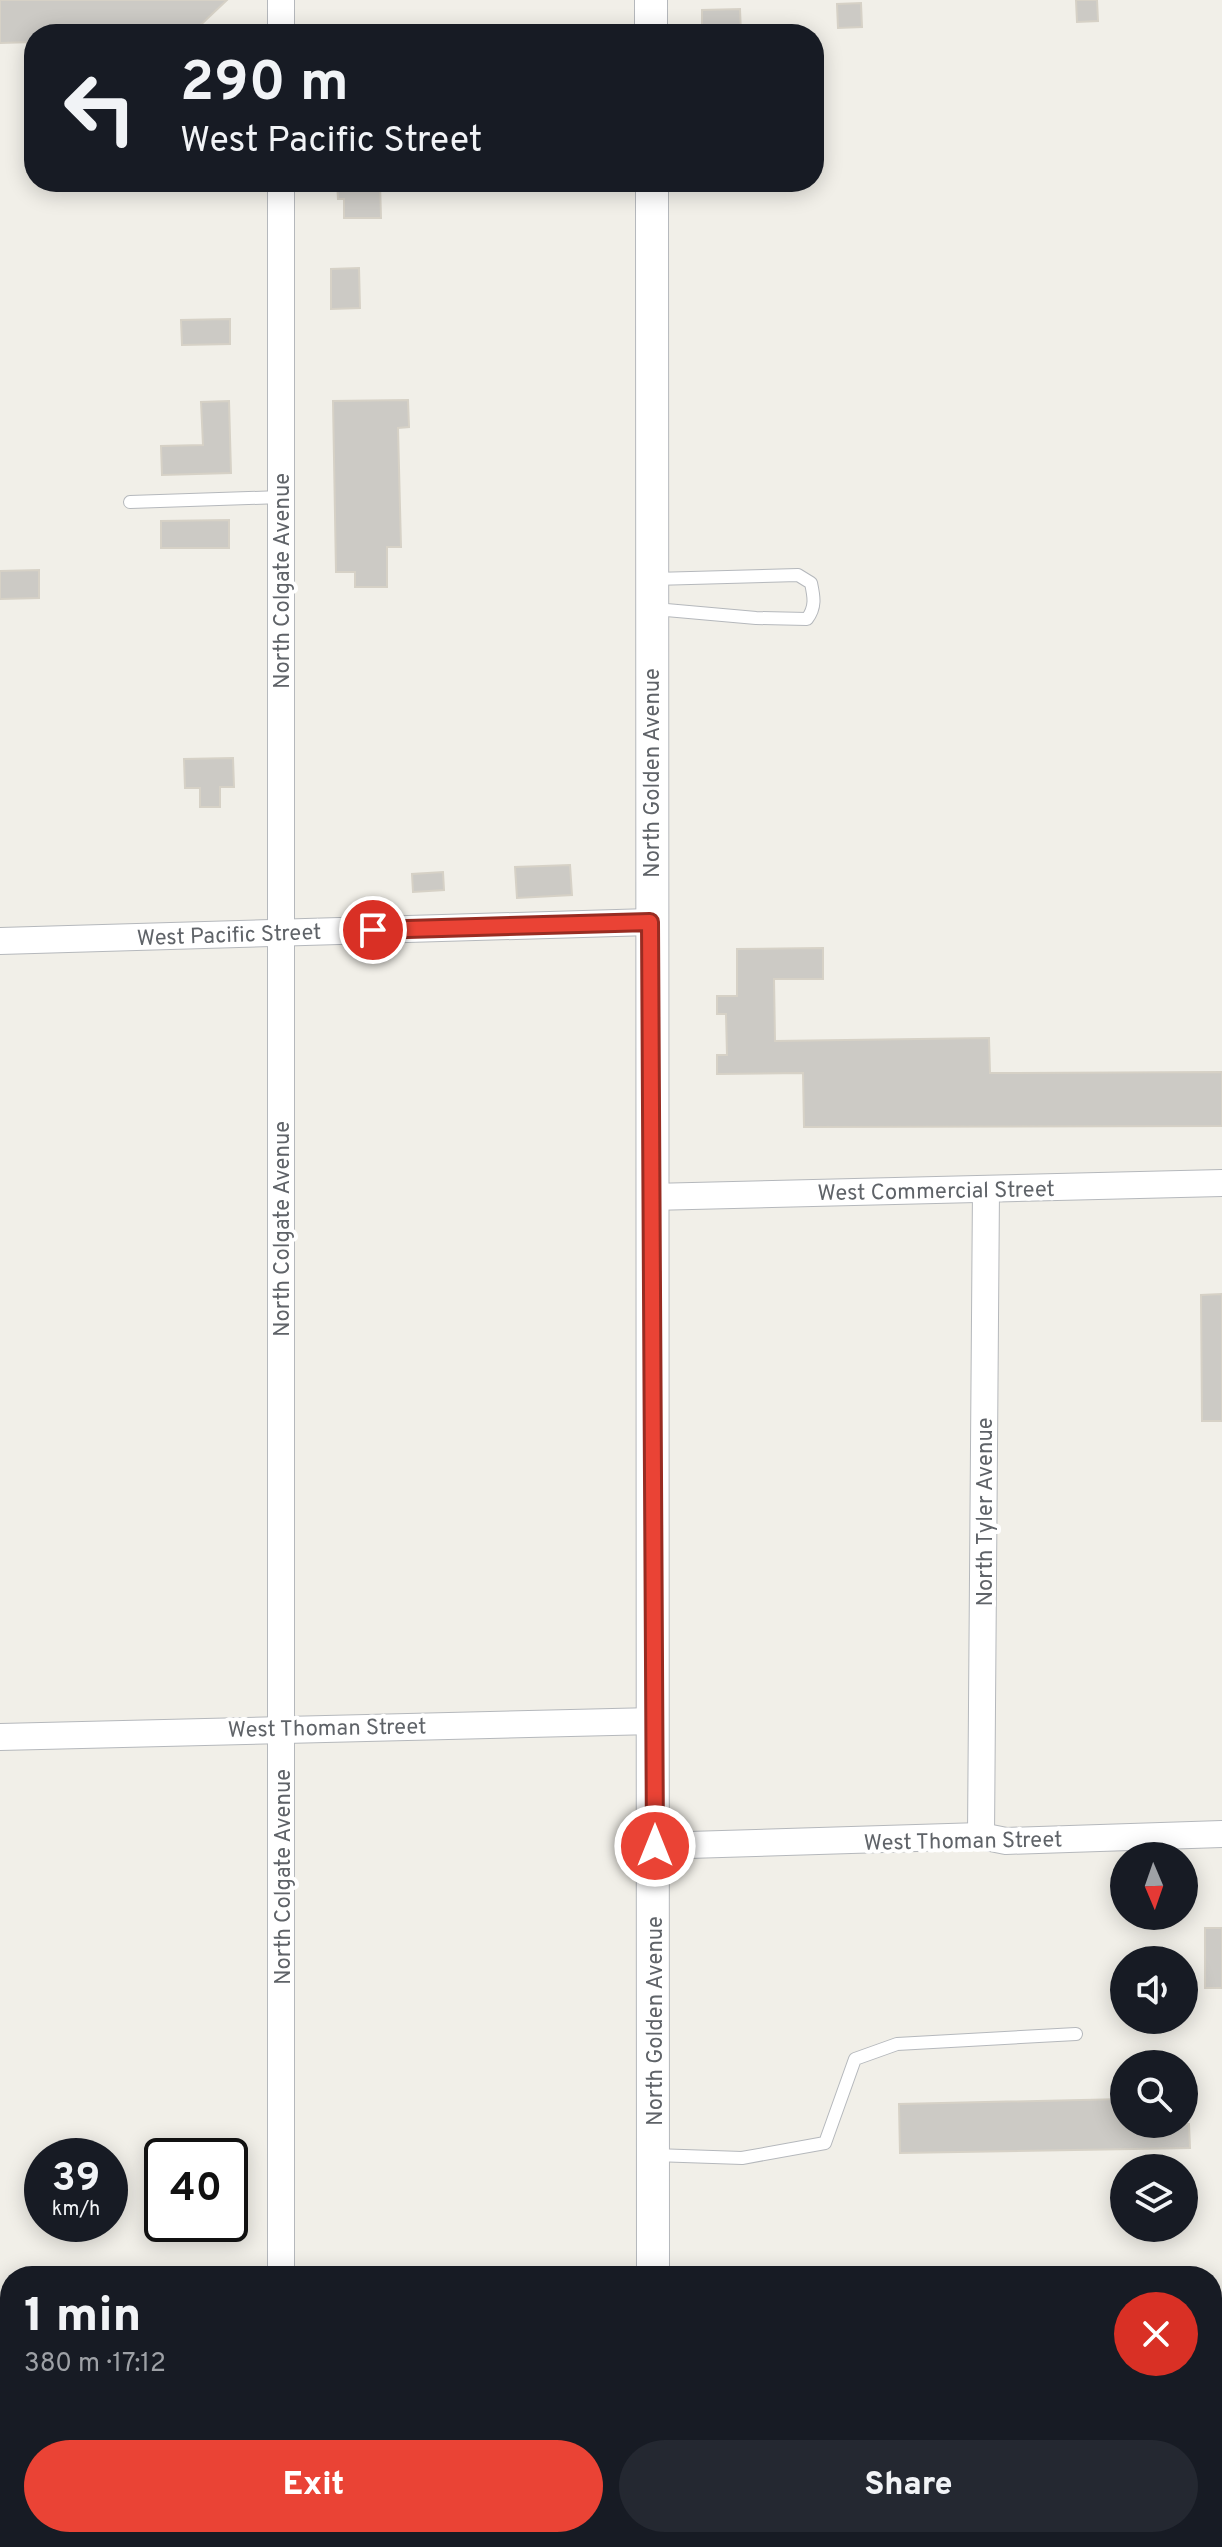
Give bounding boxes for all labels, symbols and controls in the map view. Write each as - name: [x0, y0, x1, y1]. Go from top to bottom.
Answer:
- text: 290 m: [180, 50, 349, 120]
- icon: left: [48, 56, 152, 160]
- text: West Pacific Street: [180, 119, 482, 165]
- street label: North Colgate Avenue: [270, 473, 297, 689]
- street label: North Golden Avenue: [640, 668, 667, 878]
- pin: [339, 896, 407, 964]
- icon: arrive: [351, 908, 395, 952]
- street label: West Pacific Street: [136, 920, 322, 953]
- street label: North Colgate Avenue: [270, 1121, 297, 1337]
- street label: West Commercial Street: [817, 1177, 1055, 1208]
- street label: North Tyler Avenue: [973, 1417, 1000, 1607]
- street label: West Thoman Street: [227, 1714, 427, 1745]
- street label: North Colgate Avenue: [271, 1769, 298, 1985]
- position arrow: [613, 1804, 697, 1888]
- street label: West Thoman Street: [863, 1827, 1063, 1858]
- north arrow: [1110, 1842, 1198, 1930]
- map controls: [1110, 1842, 1198, 2242]
- street label: North Golden Avenue: [643, 1916, 670, 2126]
- button: sound: [1110, 1946, 1198, 2034]
- button: search: [1110, 2050, 1198, 2138]
- speed limit sign: 40: [144, 2138, 248, 2242]
- button: layers: [1110, 2154, 1198, 2242]
- text: 39: [52, 2155, 100, 2205]
- text: km/h: [52, 2197, 100, 2223]
- text: 1 min: [24, 2288, 141, 2348]
- button: close: [1114, 2292, 1198, 2376]
- text: 380 m · 17:12: [24, 2348, 166, 2381]
- button: Exit: [24, 2440, 603, 2532]
- button: Share: [619, 2440, 1198, 2532]

